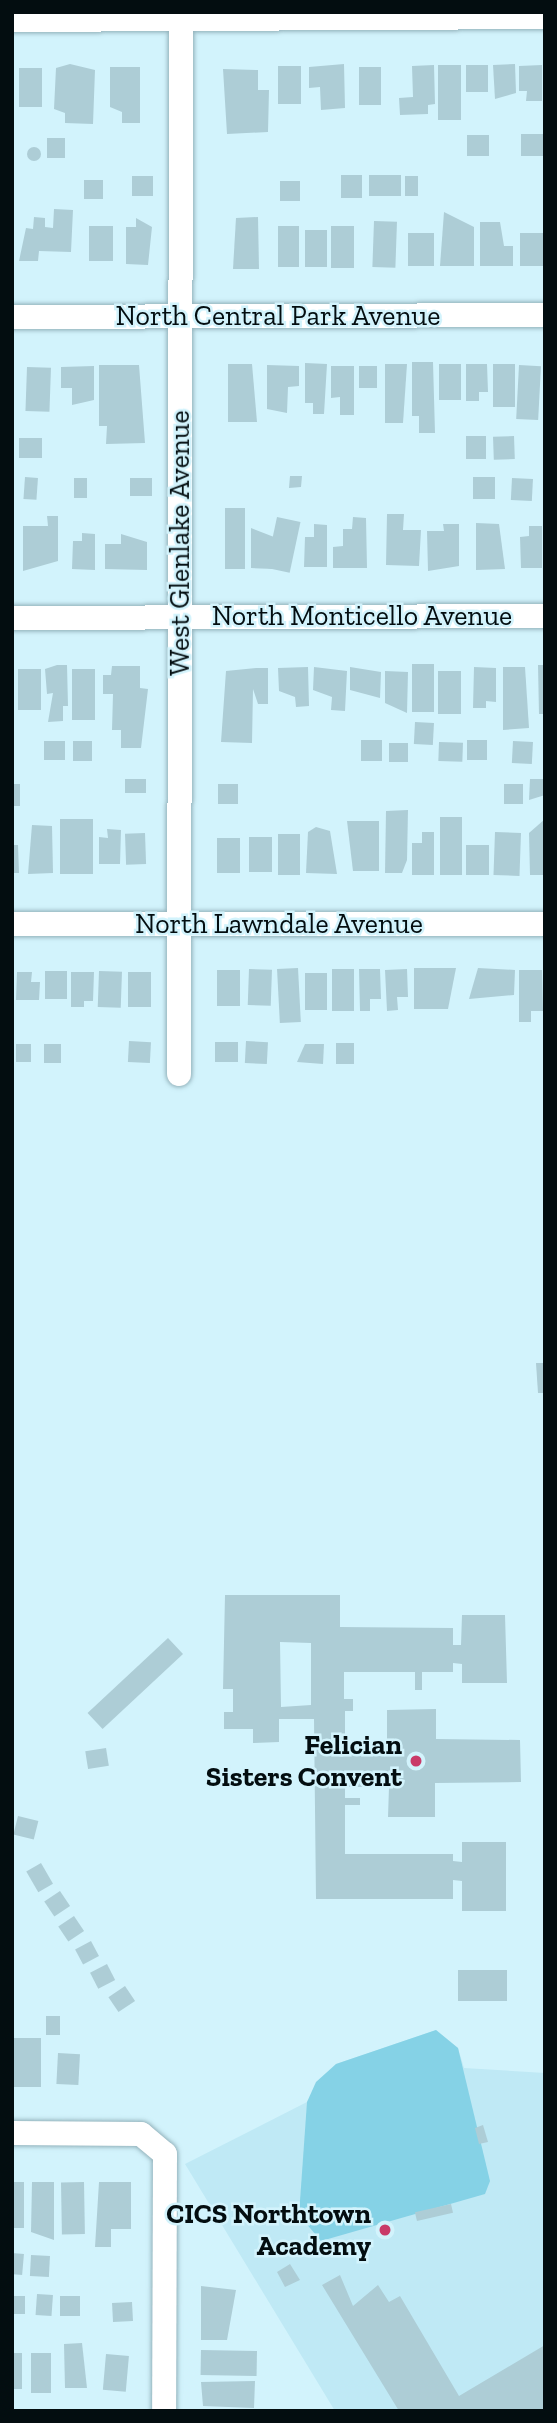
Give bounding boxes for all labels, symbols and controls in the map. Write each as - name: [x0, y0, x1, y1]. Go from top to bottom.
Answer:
- street label: North Central Park Avenue: [115, 299, 441, 333]
- street label: West Glenlake Avenue: [163, 410, 197, 676]
- street label: North Monticello Avenue: [211, 599, 513, 633]
- street label: North Lawndale Avenue: [135, 907, 423, 941]
- place label: Felician Sisters Convent: [206, 1728, 402, 1794]
- marker: Felician Sisters Convent: [408, 1753, 424, 1769]
- place label: CICS Northtown Academy: [166, 2197, 371, 2263]
- marker: CICS Northtown Academy: [377, 2222, 393, 2238]

